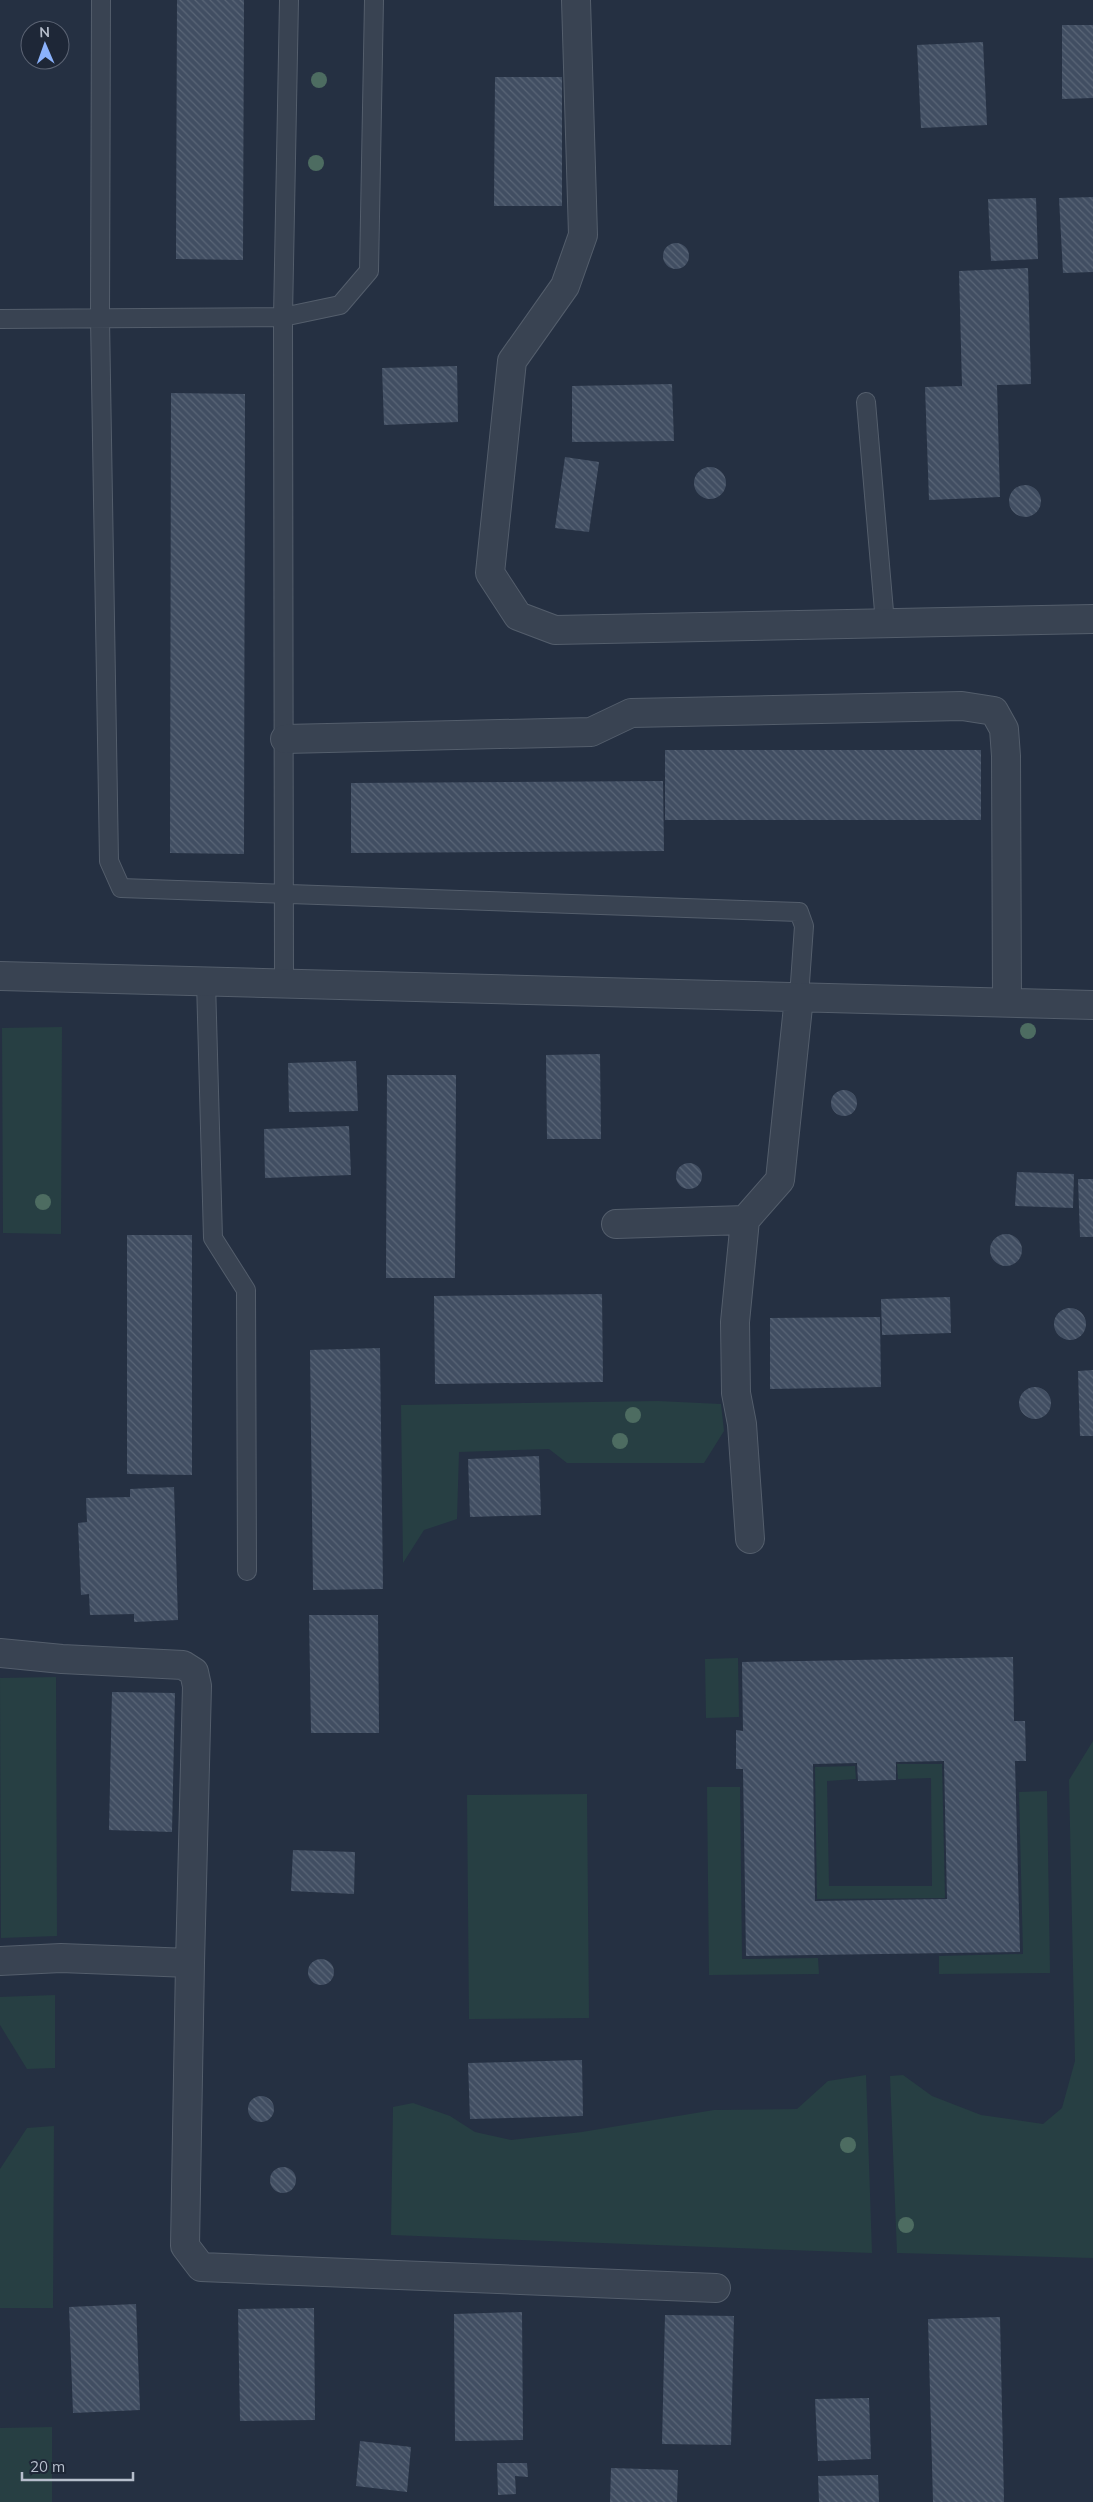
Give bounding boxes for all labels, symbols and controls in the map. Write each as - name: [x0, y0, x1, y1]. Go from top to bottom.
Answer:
- north arrow: [20, 20, 70, 70]
- text: N: [39, 23, 50, 41]
- scale bar: [22, 2450, 134, 2482]
- text: 20 m: [30, 2457, 65, 2476]

